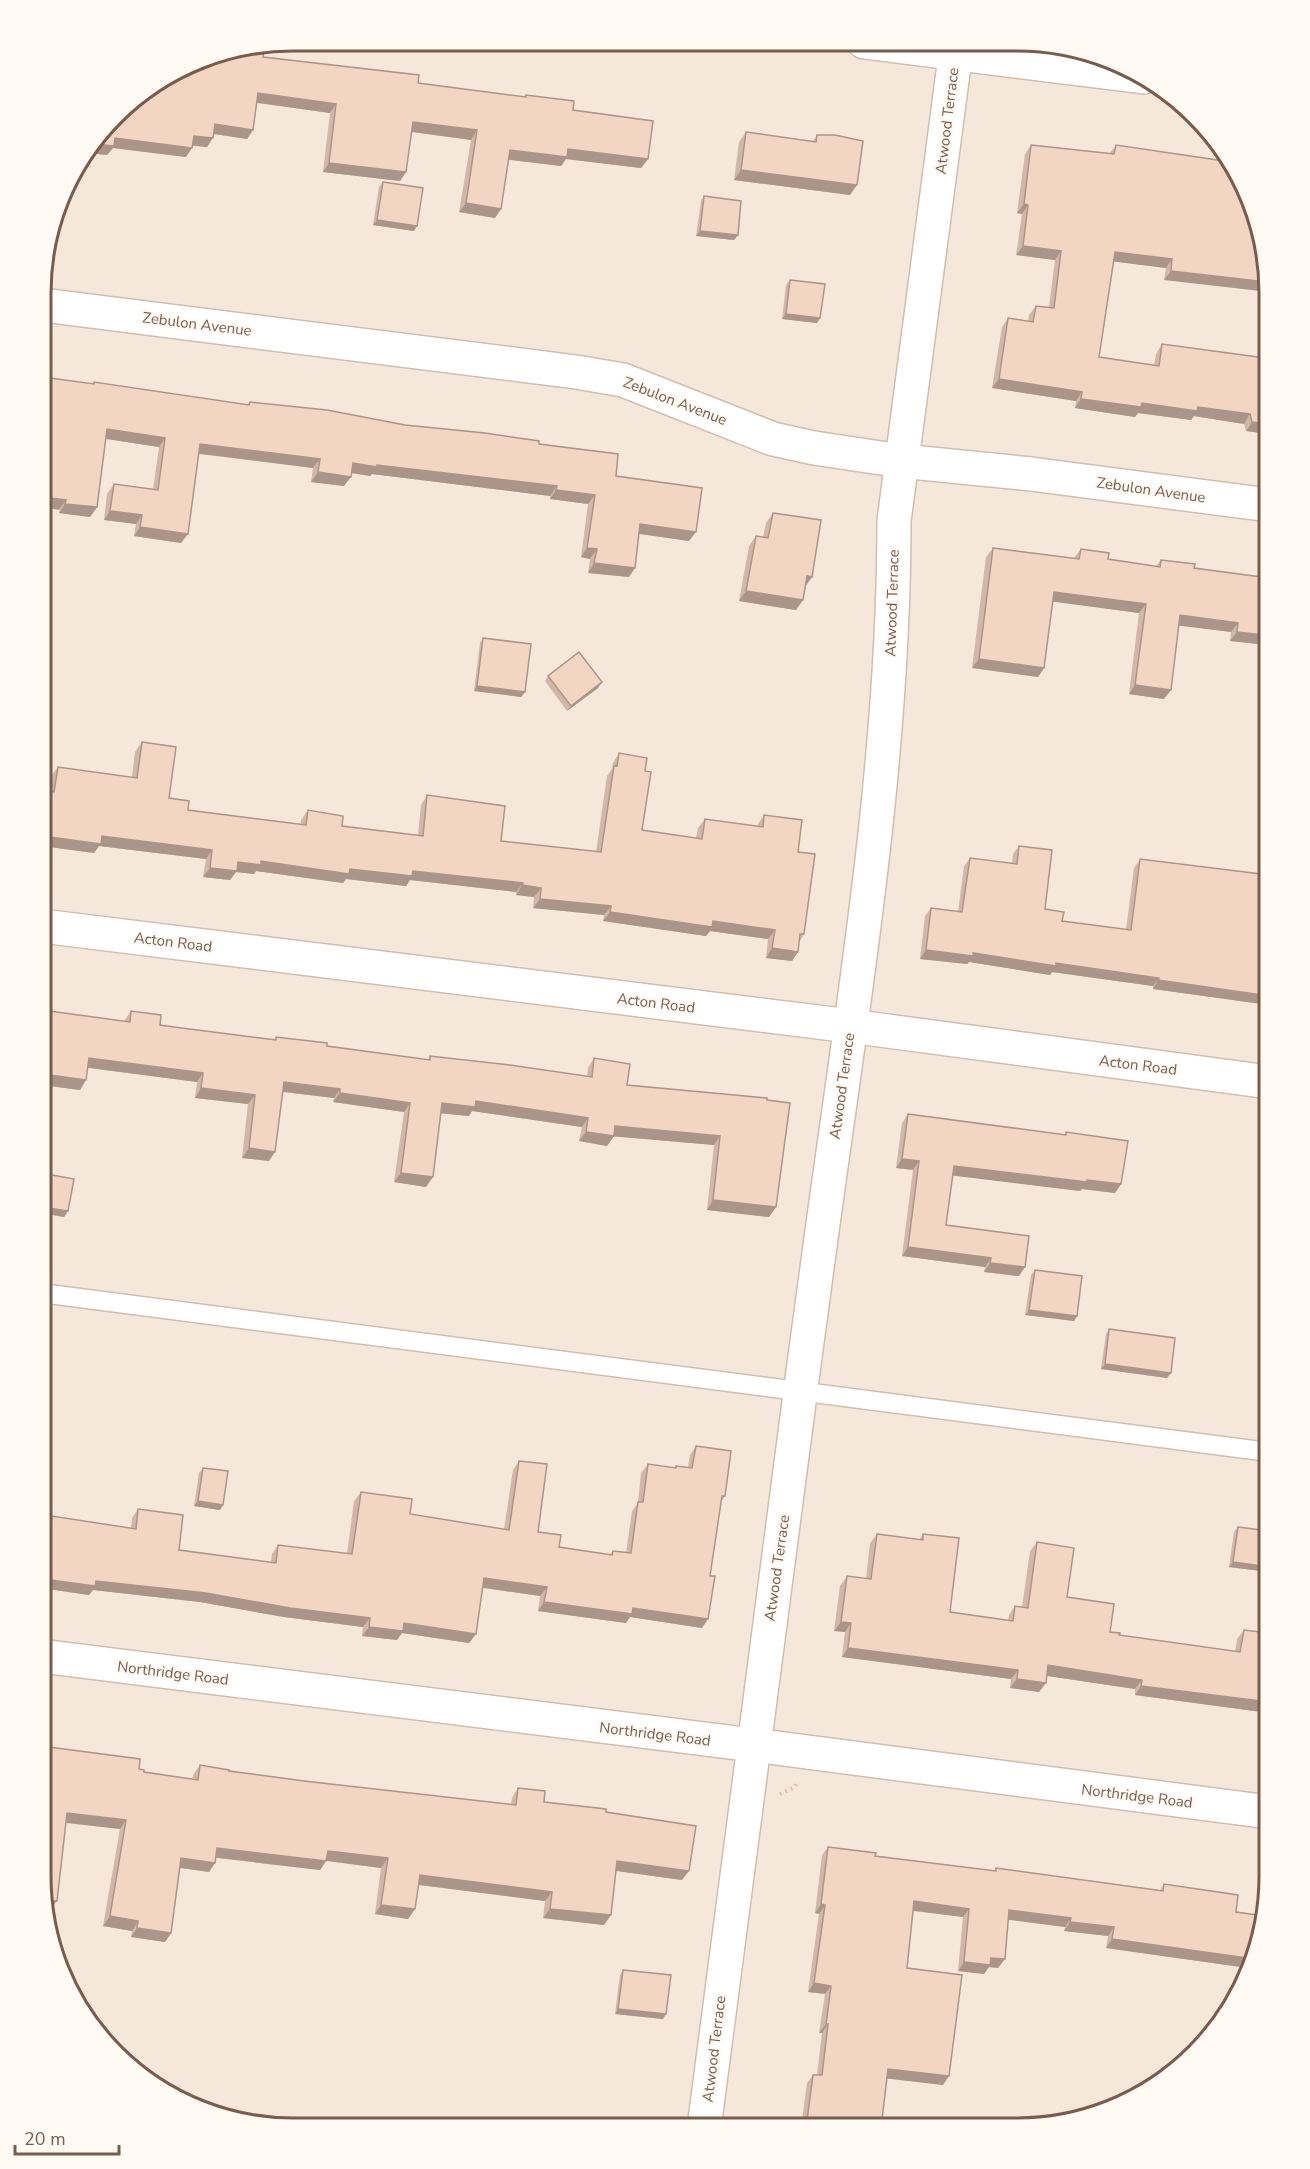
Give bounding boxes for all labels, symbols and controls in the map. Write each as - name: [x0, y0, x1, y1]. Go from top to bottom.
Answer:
- street label: Atwood Terrace: [931, 67, 963, 175]
- street label: Zebulon Avenue: [141, 307, 253, 341]
- street label: Zebulon Avenue: [620, 372, 730, 430]
- street label: Zebulon Avenue: [1095, 472, 1207, 508]
- street label: Atwood Terrace: [880, 549, 904, 657]
- street label: Acton Road: [133, 927, 213, 957]
- street label: Acton Road: [616, 988, 696, 1018]
- street label: Atwood Terrace: [825, 1032, 859, 1140]
- street label: Acton Road: [1098, 1050, 1178, 1080]
- street label: Atwood Terrace: [760, 1514, 794, 1622]
- street label: Northridge Road: [116, 1656, 230, 1690]
- street label: Northridge Road: [598, 1717, 712, 1751]
- street label: Northridge Road: [1080, 1779, 1194, 1813]
- street label: Atwood Terrace: [698, 1995, 730, 2103]
- scale bar: [15, 2118, 118, 2156]
- text: 20 m: [24, 2127, 66, 2151]

